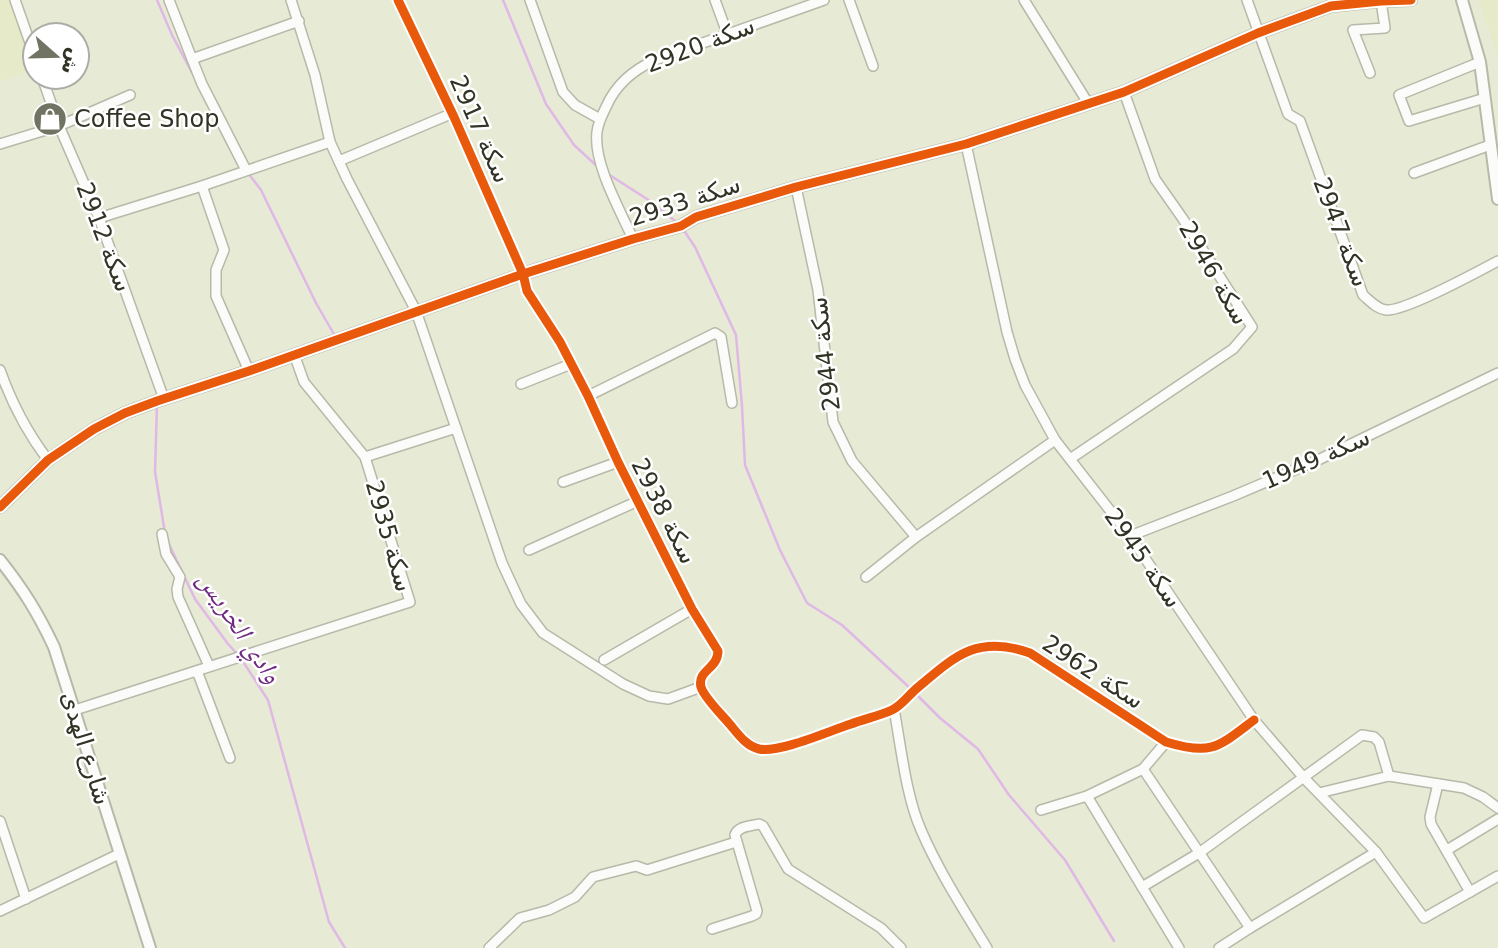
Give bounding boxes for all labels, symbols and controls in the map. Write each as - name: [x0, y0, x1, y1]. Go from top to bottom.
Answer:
- street label: سكة 2920: [641, 11, 759, 79]
- north arrow: [21, 21, 91, 91]
- text: ش: [56, 45, 87, 78]
- street label: سكة 2917: [444, 71, 516, 187]
- shop icon: Coffee Shop: [31, 100, 69, 138]
- place label: Coffee Shop: [74, 105, 220, 133]
- street label: سكة 2933: [626, 170, 744, 232]
- street label: سكة 2947: [1307, 173, 1375, 291]
- street label: سكة 2912: [70, 178, 138, 296]
- street label: سكة 2946: [1173, 216, 1255, 330]
- street label: سكة 2944: [804, 295, 846, 413]
- street label: سكة 1949: [1258, 423, 1374, 495]
- street label: سكة 2938: [625, 453, 703, 569]
- street label: سكة 2935: [360, 477, 418, 595]
- street label: سكة 2945: [1099, 503, 1187, 613]
- water label: وادي الخريس: [187, 565, 288, 692]
- street label: سكة 2962: [1037, 629, 1149, 715]
- street label: شارع الهدى: [55, 688, 117, 808]

